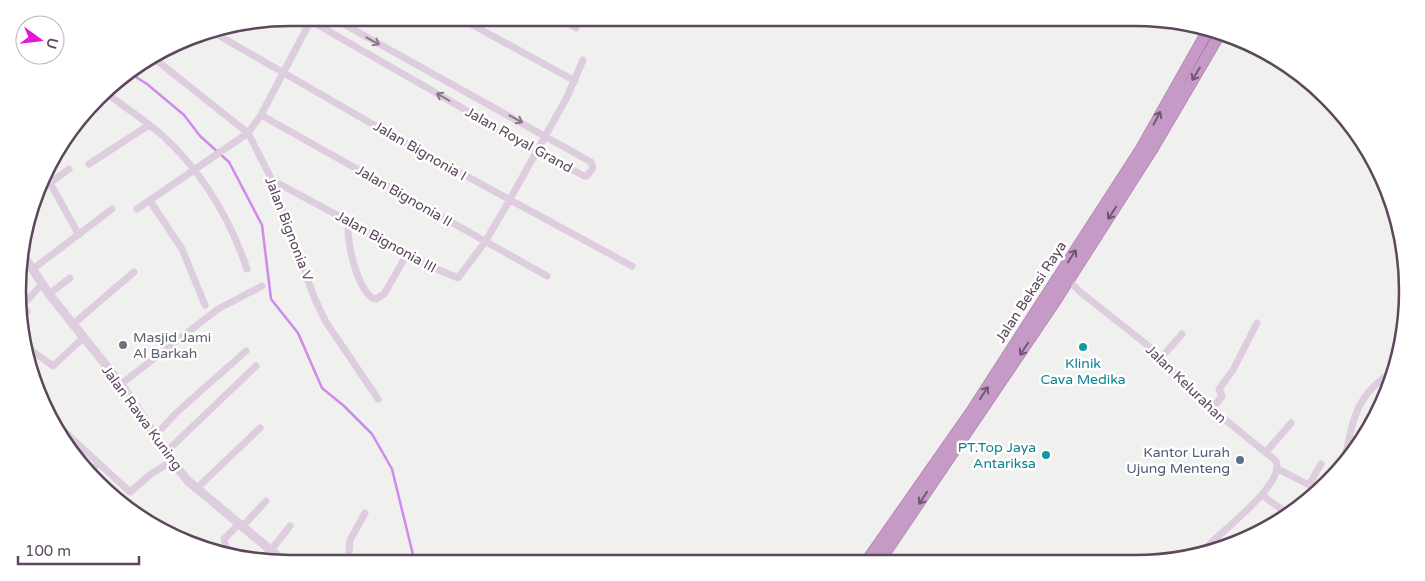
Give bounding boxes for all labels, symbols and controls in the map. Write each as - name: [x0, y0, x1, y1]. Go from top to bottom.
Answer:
- north arrow: [15, 15, 65, 65]
- text: U: [42, 36, 62, 51]
- one-way arrow: [366, 36, 381, 46]
- one-way arrow: [1191, 66, 1201, 80]
- one-way arrow: [435, 92, 450, 102]
- street label: Jalan Royal Grand: [462, 103, 576, 177]
- one-way arrow: [1153, 111, 1163, 126]
- one-way arrow: [508, 115, 523, 124]
- street label: Jalan Bignonia I: [371, 118, 469, 184]
- street label: Jalan Bignonia II: [353, 162, 455, 230]
- street label: Jalan Bignonia V: [261, 175, 317, 284]
- one-way arrow: [1107, 205, 1117, 219]
- street label: Jalan Bignonia III: [333, 207, 439, 277]
- street label: Jalan Bekasi Raya: [992, 238, 1070, 346]
- one-way arrow: [1067, 250, 1077, 264]
- place label: Masjid Jami Al Barkah: [133, 329, 211, 362]
- marker: Masjid Jami Al Barkah: [117, 339, 129, 351]
- marker: Klinik Cava Medika: [1077, 341, 1089, 353]
- street label: Jalan Kelurahan: [1142, 341, 1230, 427]
- one-way arrow: [1019, 342, 1029, 356]
- place label: Klinik Cava Medika: [1040, 355, 1126, 388]
- street label: Jalan Rawa Kuning: [98, 362, 186, 474]
- one-way arrow: [979, 386, 989, 400]
- place label: PT.Top Jaya Antariksa: [958, 439, 1036, 472]
- place label: Kantor Lurah Ujung Menteng: [1126, 444, 1230, 477]
- marker: PT.Top Jaya Antariksa: [1040, 449, 1052, 461]
- marker: Kantor Lurah Ujung Menteng: [1234, 454, 1246, 466]
- one-way arrow: [918, 491, 928, 505]
- scale bar: [18, 534, 139, 566]
- text: 100 m: [25, 542, 71, 560]

